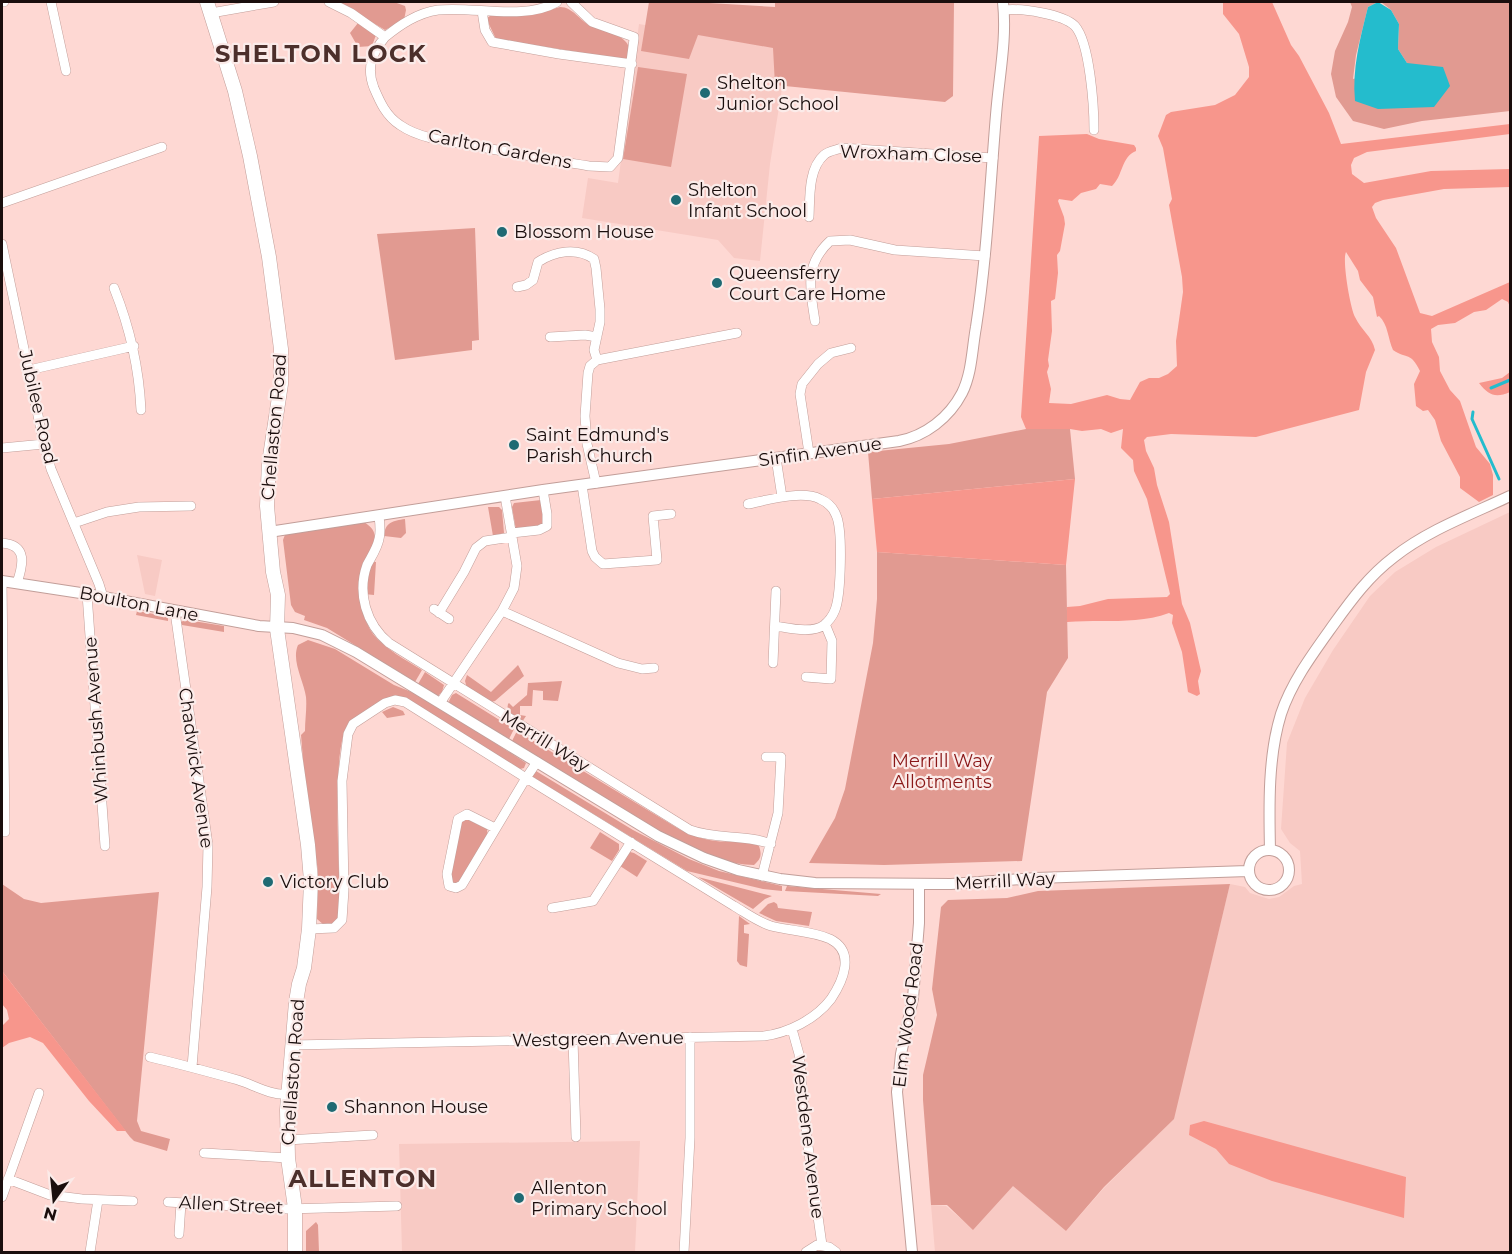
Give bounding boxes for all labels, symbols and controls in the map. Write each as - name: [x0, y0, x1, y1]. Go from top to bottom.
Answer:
- district label: SHELTON LOCK: [215, 39, 427, 68]
- place label: Shelton Junior School: [716, 72, 839, 115]
- marker: Shelton Junior School: [698, 86, 712, 100]
- street label: Carlton Gardens: [426, 124, 574, 174]
- street label: Wroxham Close: [840, 141, 983, 167]
- place label: Shelton Infant School: [688, 179, 807, 222]
- marker: Shelton Infant School: [669, 193, 683, 207]
- place label: Blossom House: [514, 221, 654, 243]
- marker: Blossom House: [495, 225, 509, 239]
- place label: Queensferry Court Care Home: [729, 262, 886, 305]
- marker: Queensferry Court Care Home: [710, 276, 724, 290]
- street label: Jubilee Road: [14, 347, 62, 466]
- street label: Chellaston Road: [257, 353, 291, 501]
- place label: Saint Edmund's Parish Church: [526, 424, 669, 467]
- street label: Sinfin Avenue: [757, 432, 883, 472]
- marker: Saint Edmund's Parish Church: [507, 438, 521, 452]
- street label: Boulton Lane: [77, 582, 201, 626]
- street label: Whinbush Avenue: [79, 636, 113, 804]
- street label: Chadwick Avenue: [174, 686, 218, 850]
- street label: Merrill Way: [497, 705, 594, 777]
- park label: Merrill Way Allotments: [892, 750, 992, 793]
- street label: Merrill Way: [954, 867, 1056, 895]
- place label: Victory Club: [280, 871, 389, 893]
- marker: Victory Club: [261, 875, 275, 889]
- street label: Elm Wood Road: [888, 941, 928, 1089]
- street label: Chellaston Road: [277, 998, 309, 1146]
- street label: Westgreen Avenue: [512, 1027, 684, 1051]
- street label: Westdene Avenue: [787, 1054, 829, 1220]
- place label: Shannon House: [344, 1096, 488, 1118]
- marker: Shannon House: [325, 1100, 339, 1114]
- district label: ALLENTON: [287, 1164, 438, 1193]
- north arrow: [24, 1170, 84, 1230]
- place label: Allenton Primary School: [531, 1177, 667, 1220]
- street label: Allen Street: [178, 1191, 284, 1219]
- marker: Allenton Primary School: [512, 1191, 526, 1205]
- text: N: [42, 1203, 59, 1225]

